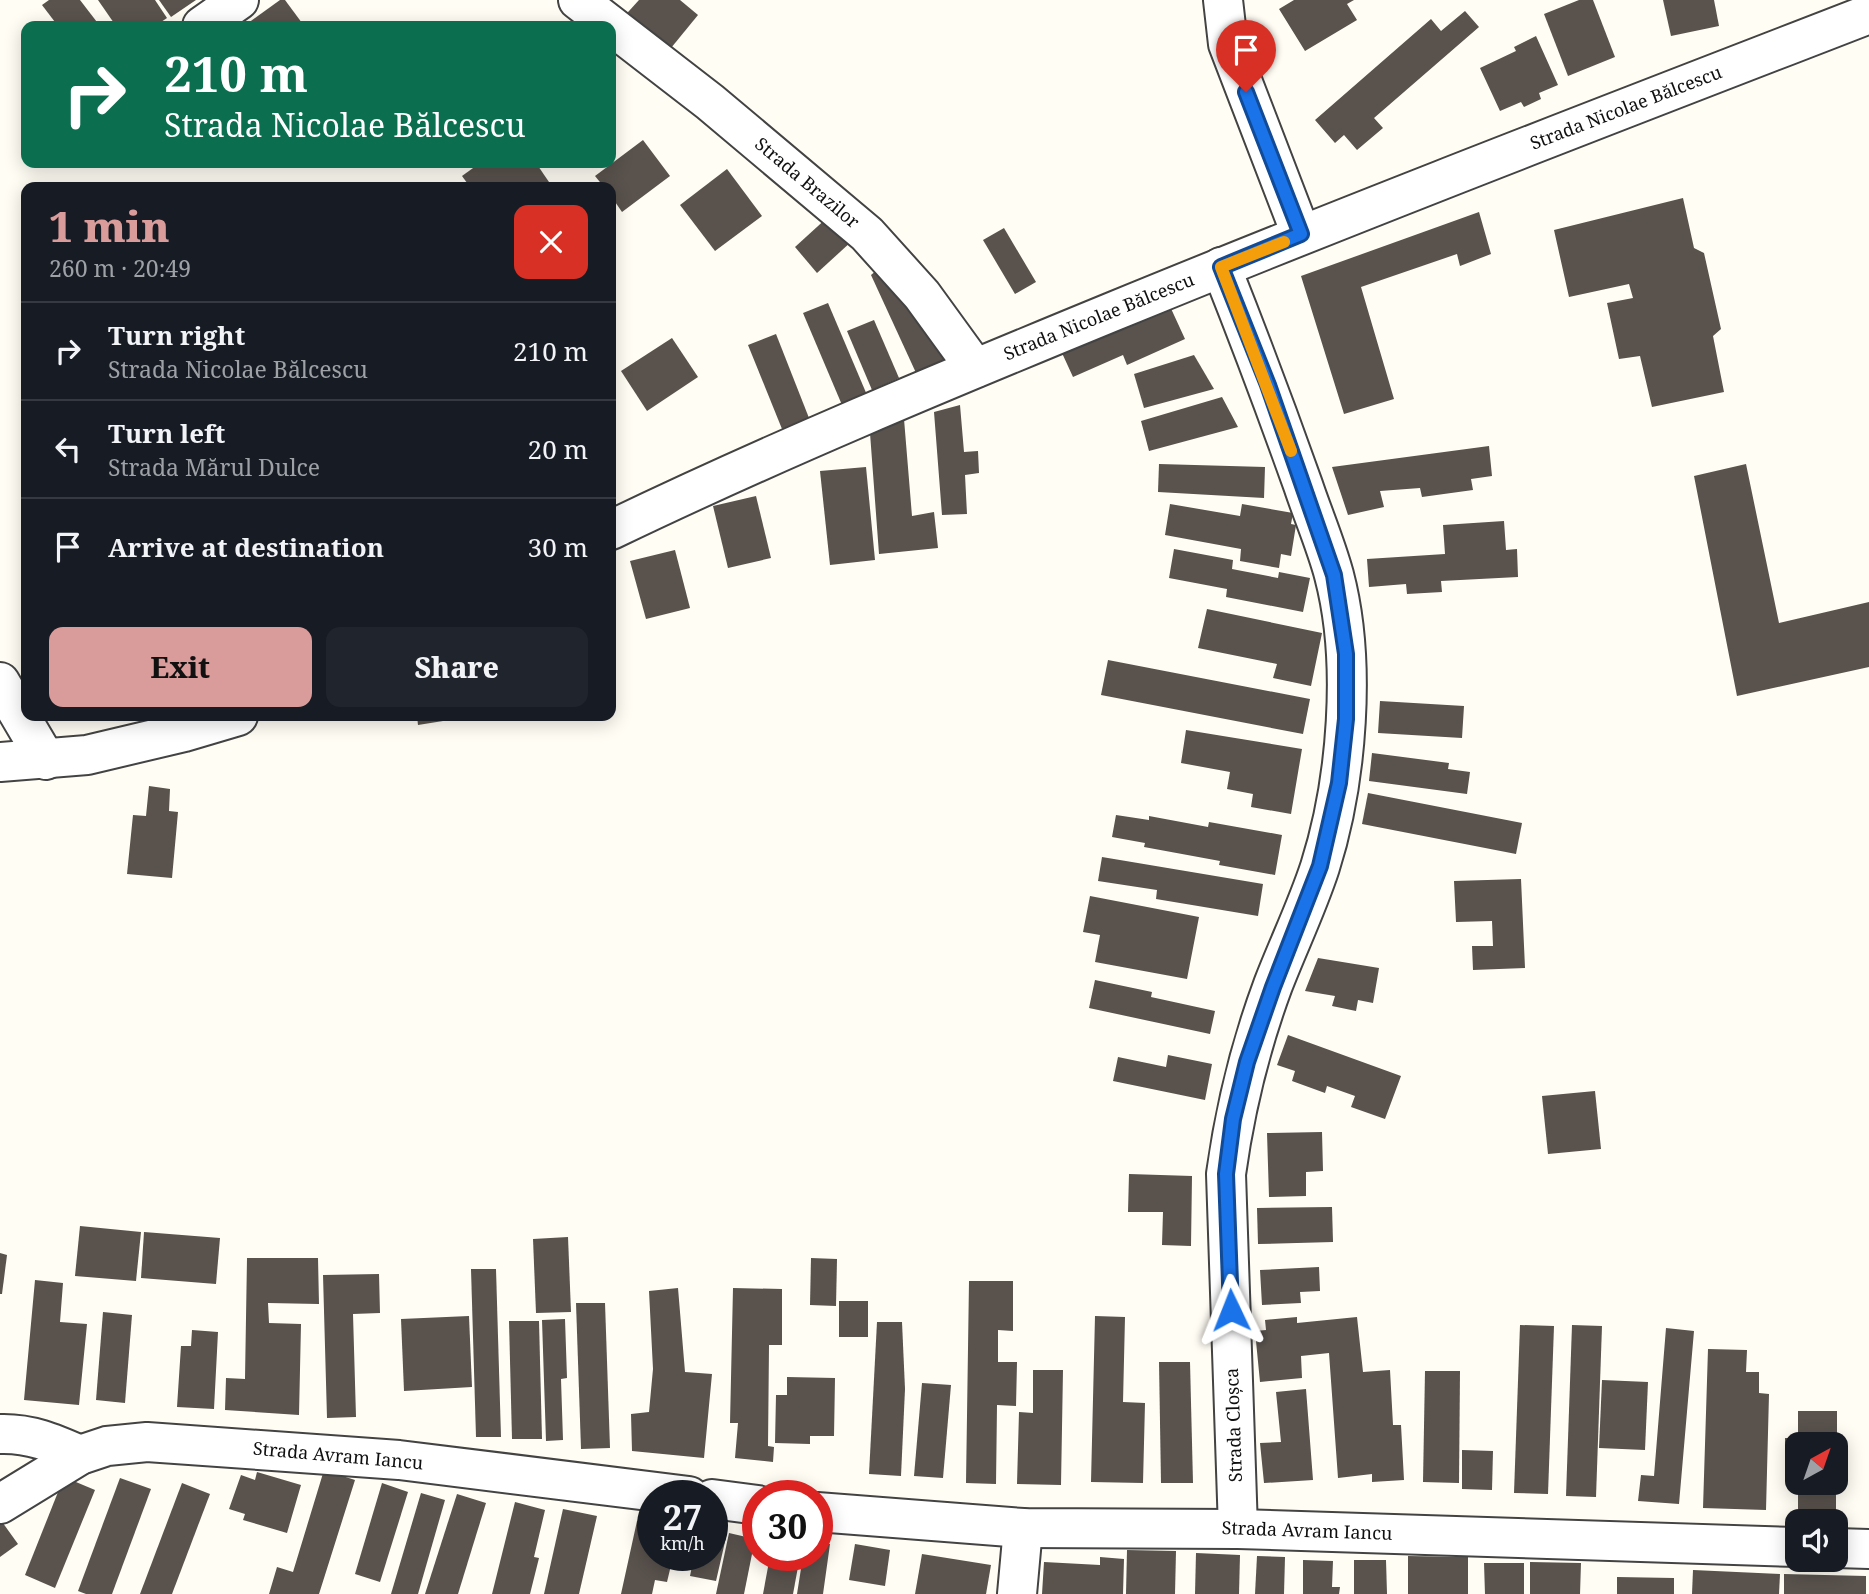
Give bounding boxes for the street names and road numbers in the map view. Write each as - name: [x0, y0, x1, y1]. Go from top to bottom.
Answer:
- street label: Strada Nicolae Bălcescu: [1526, 59, 1725, 155]
- street label: Strada Brazilor: [750, 131, 865, 233]
- street label: Strada Nicolae Bălcescu: [1000, 267, 1198, 365]
- street label: Strada Cloșca: [1219, 1367, 1247, 1483]
- street label: Strada Avram Iancu: [252, 1436, 425, 1474]
- street label: Strada Avram Iancu: [1221, 1515, 1393, 1545]

